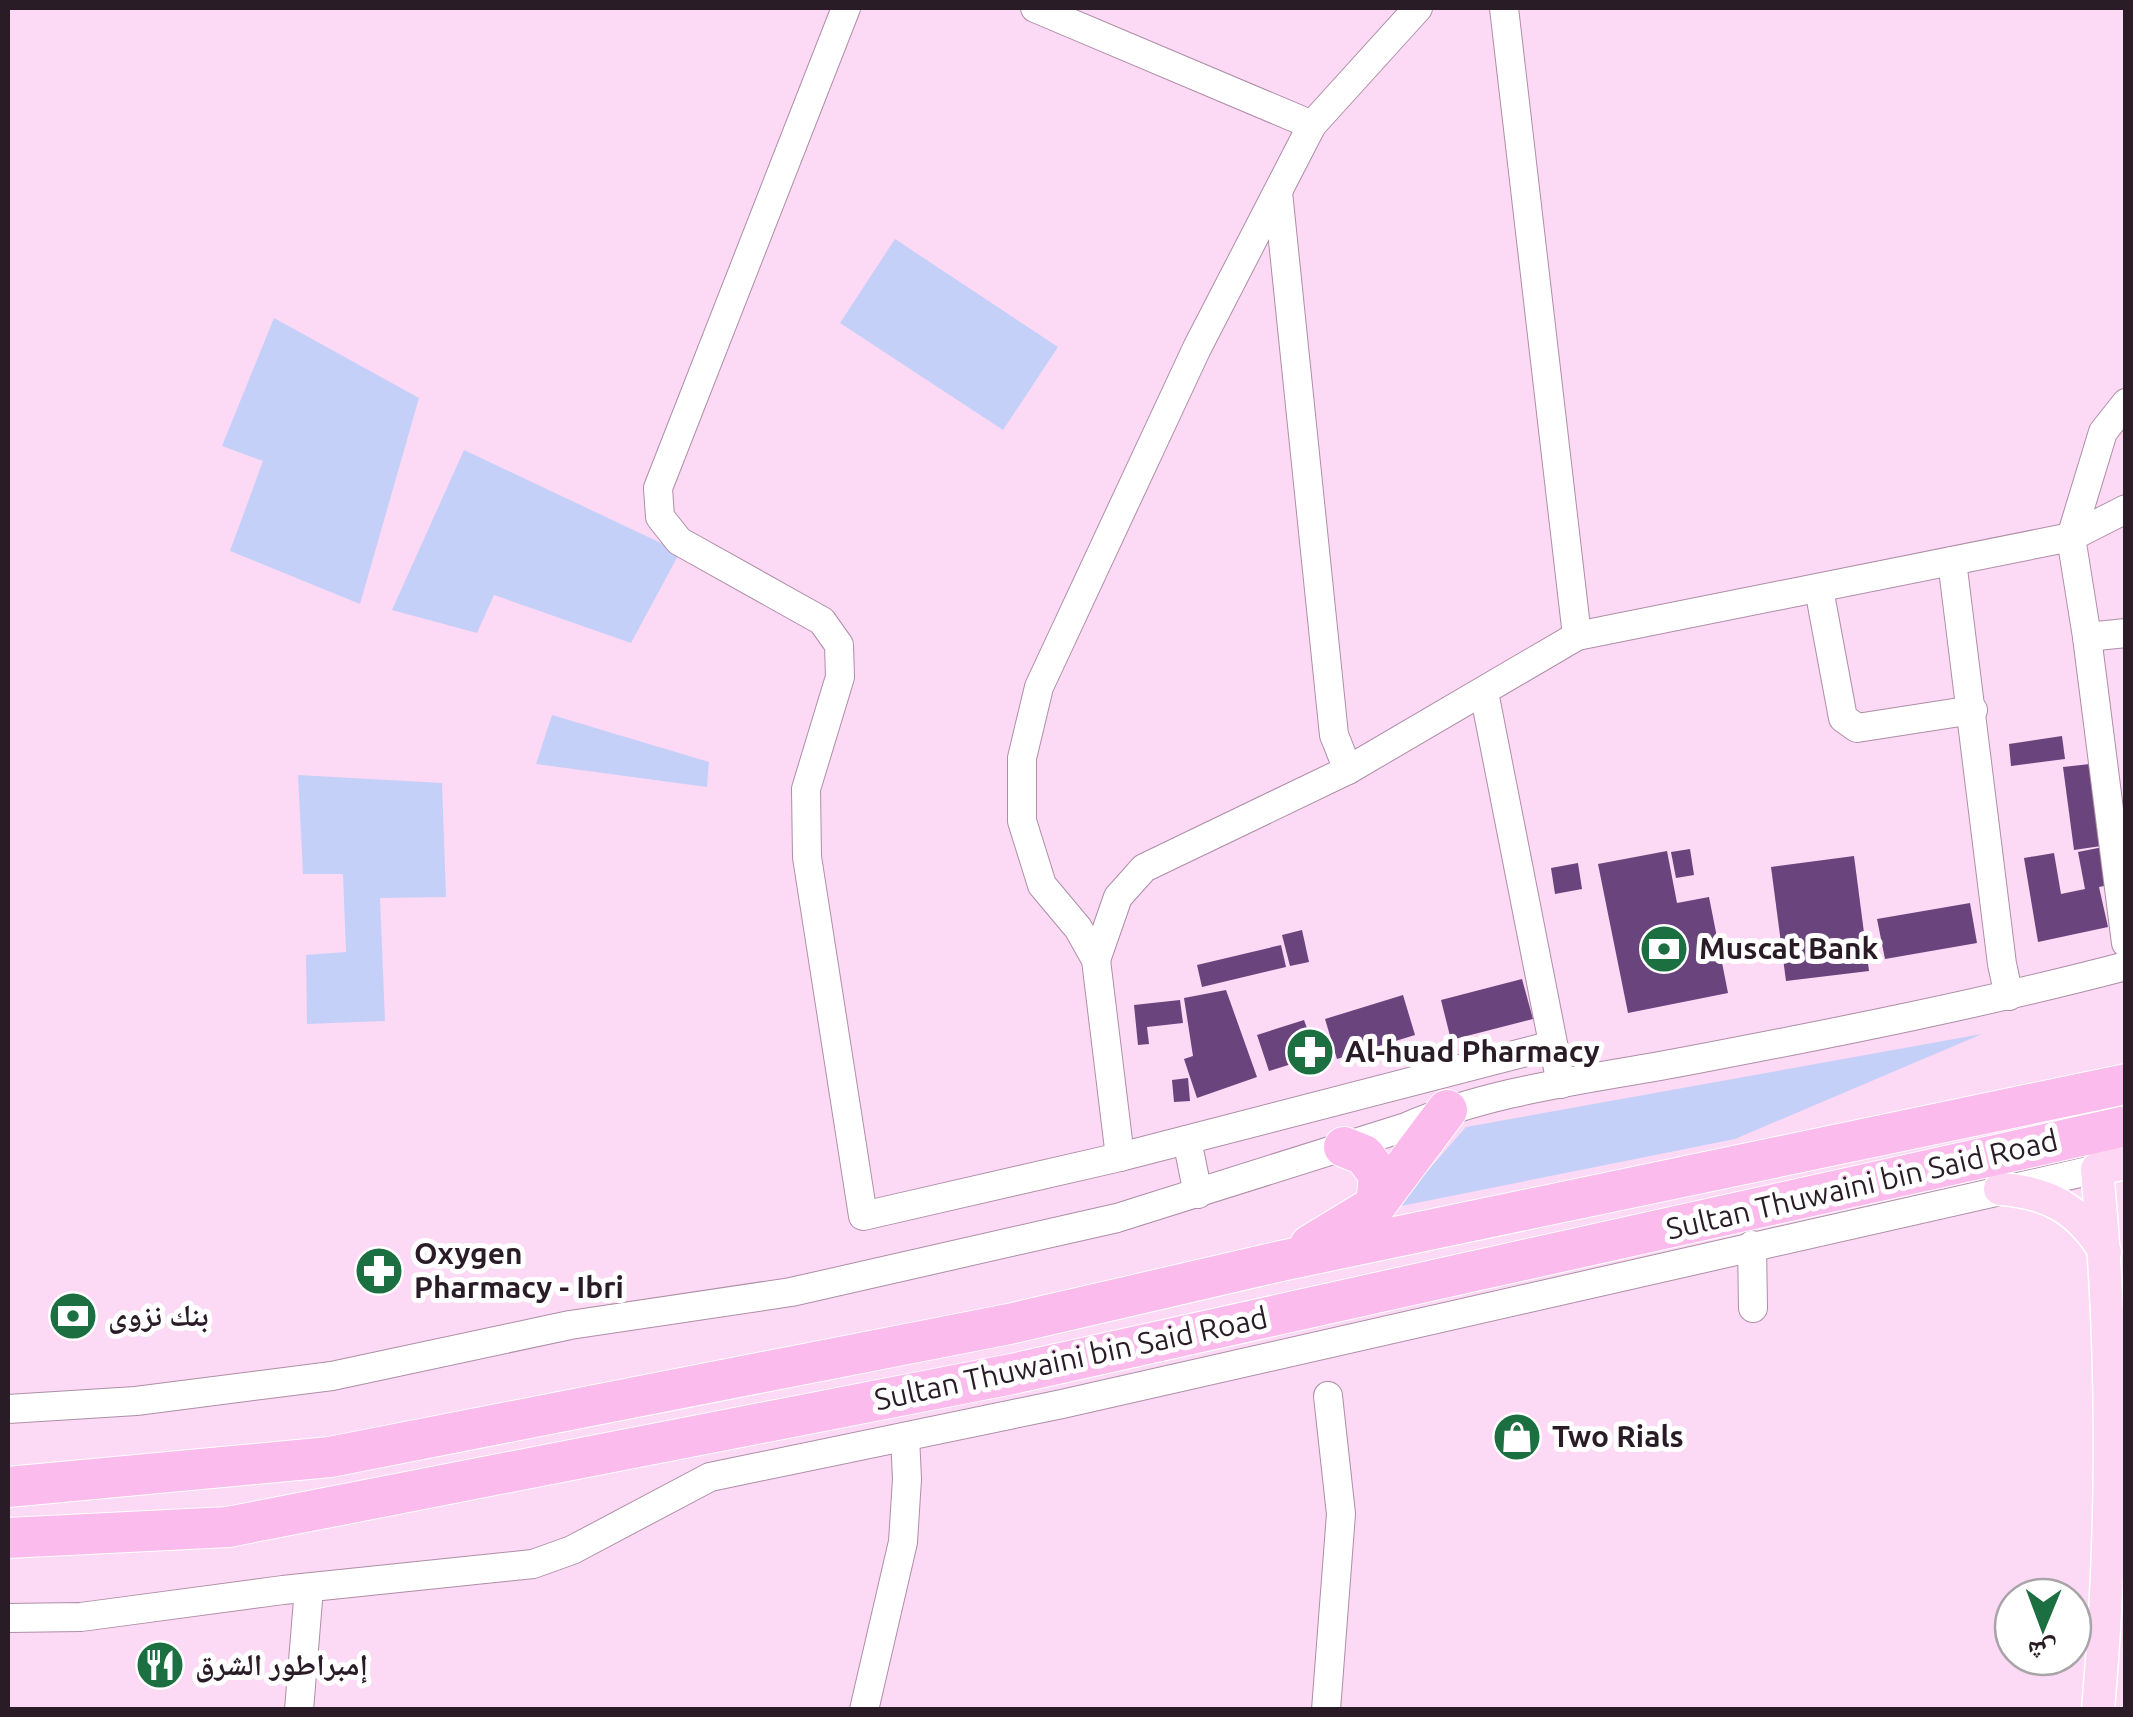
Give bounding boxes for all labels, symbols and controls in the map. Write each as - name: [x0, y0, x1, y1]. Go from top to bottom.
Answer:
- bank icon: Muscat Bank: [1638, 923, 1690, 975]
- place label: Muscat Bank: [1699, 931, 1879, 965]
- pharmacy icon: Al-huad Pharmacy: [1284, 1026, 1336, 1078]
- place label: Al-huad Pharmacy: [1345, 1034, 1600, 1068]
- street label: Sultan Thuwaini bin Said Road: [1663, 1122, 2061, 1246]
- place label: Oxygen Pharmacy - Ibri: [414, 1236, 624, 1304]
- pharmacy icon: Oxygen Pharmacy - Ibri: [353, 1245, 405, 1297]
- bank icon: بنك نزوى: [47, 1290, 99, 1342]
- place label: بنك نزوى: [108, 1298, 209, 1334]
- street label: Sultan Thuwaini bin Said Road: [871, 1300, 1270, 1416]
- shop icon: Two Rials: [1491, 1411, 1543, 1463]
- place label: Two Rials: [1552, 1419, 1684, 1453]
- north arrow: [1993, 1577, 2093, 1677]
- text: ش: [2027, 1635, 2058, 1668]
- restaurant icon: إمبراطور الشرق: [134, 1639, 186, 1691]
- place label: إمبراطور الشرق: [195, 1647, 368, 1684]

